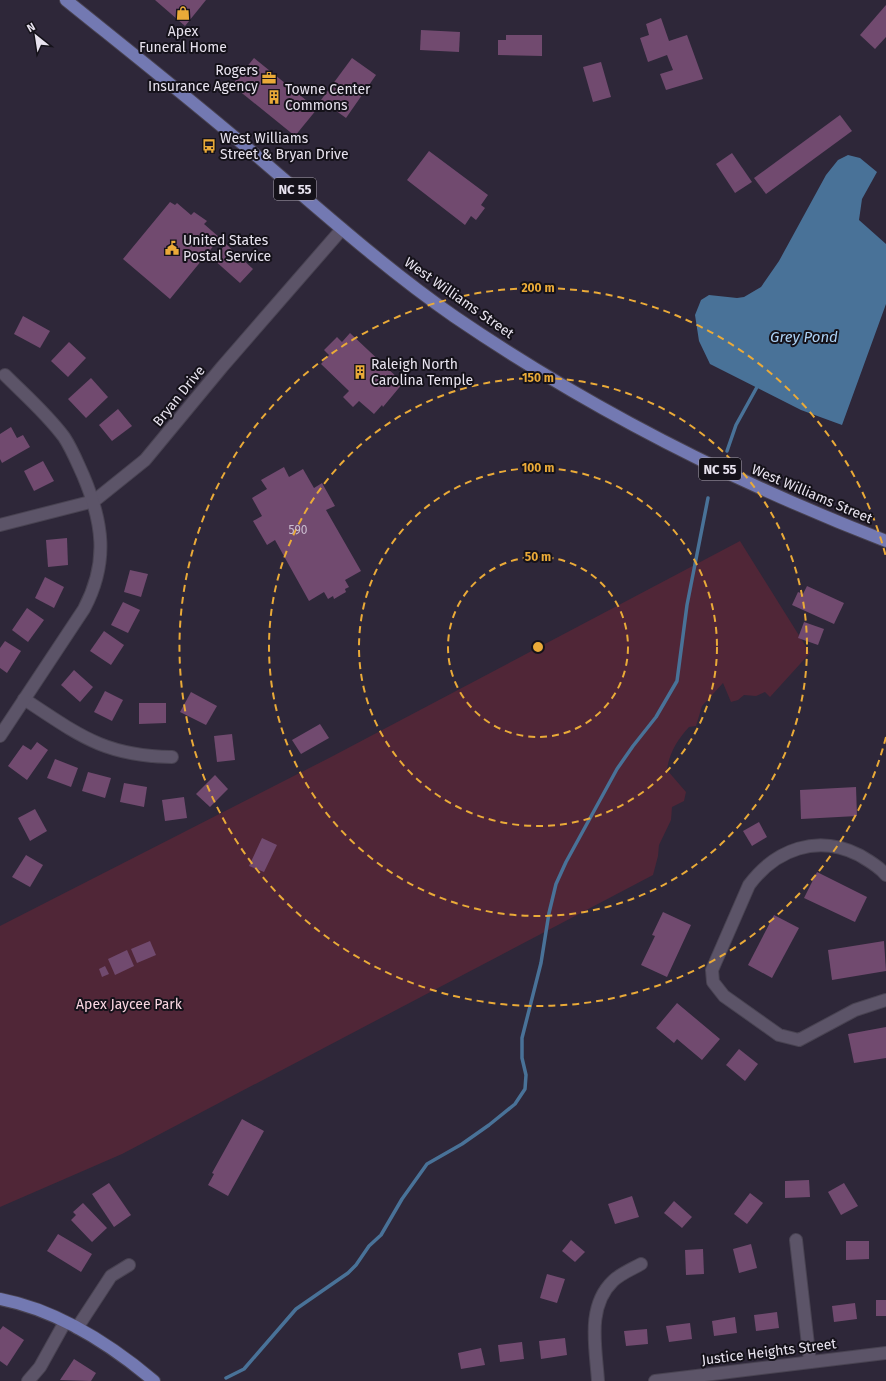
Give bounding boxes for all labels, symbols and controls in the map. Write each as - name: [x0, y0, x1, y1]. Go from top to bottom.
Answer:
- shop icon: Apex Funeral Home: [175, 5, 191, 21]
- north arrow: [16, 16, 56, 56]
- text: N: [25, 20, 38, 35]
- place label: Apex Funeral Home: [139, 23, 227, 56]
- place label: Rogers Insurance Agency: [148, 62, 258, 95]
- office icon: Rogers Insurance Agency: [261, 70, 277, 86]
- place label: Towne Center Commons: [285, 81, 371, 114]
- building icon: Towne Center Commons: [266, 89, 282, 105]
- place label: West Williams Street & Bryan Drive: [220, 130, 349, 163]
- bus stop icon: West Williams Street & Bryan Drive: [201, 138, 217, 154]
- road number: NC 55: [274, 178, 316, 200]
- place label: United States Postal Service: [183, 232, 271, 265]
- public building icon: United States Postal Service: [164, 240, 180, 256]
- street label: West Williams Street: [401, 254, 518, 343]
- text: 200 m: [521, 281, 555, 295]
- water label: Grey Pond: [770, 328, 838, 346]
- place label: Raleigh North Carolina Temple: [371, 356, 473, 389]
- street label: Bryan Drive: [149, 362, 209, 430]
- building icon: Raleigh North Carolina Temple: [352, 364, 368, 380]
- text: 150 m: [522, 371, 554, 385]
- road number: NC 55: [699, 458, 741, 480]
- text: 100 m: [522, 461, 554, 475]
- street label: West Williams Street: [749, 461, 876, 528]
- house number: 590: [289, 523, 308, 537]
- text: 50 m: [525, 550, 551, 564]
- centre of rings: [531, 640, 545, 654]
- park label: Apex Jaycee Park: [76, 996, 183, 1013]
- street label: Justice Heights Street: [701, 1335, 838, 1369]

